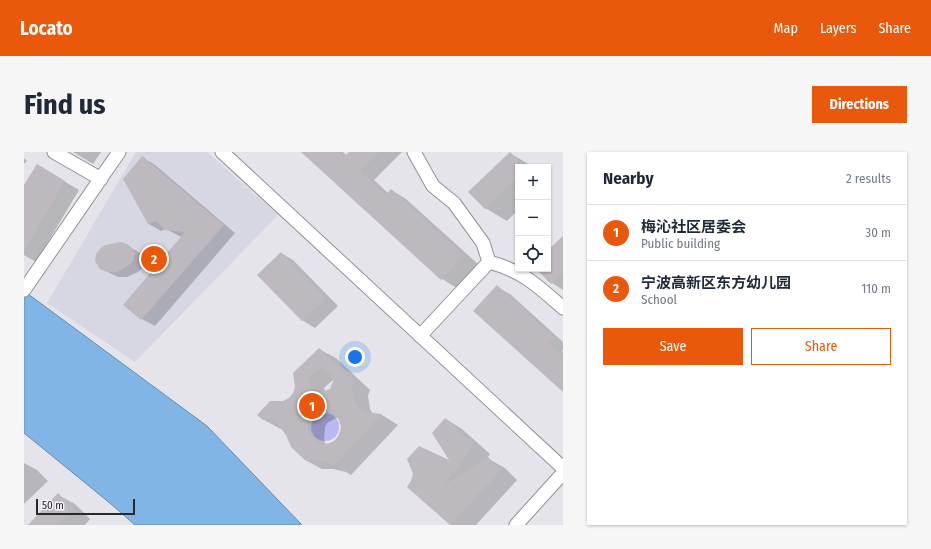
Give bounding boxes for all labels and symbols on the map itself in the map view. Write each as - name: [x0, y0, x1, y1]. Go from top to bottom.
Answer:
- pin: 2: [141, 244, 167, 274]
- your location: [345, 347, 365, 367]
- pin: 1: [299, 391, 325, 421]
- scale bar: [36, 497, 135, 516]

